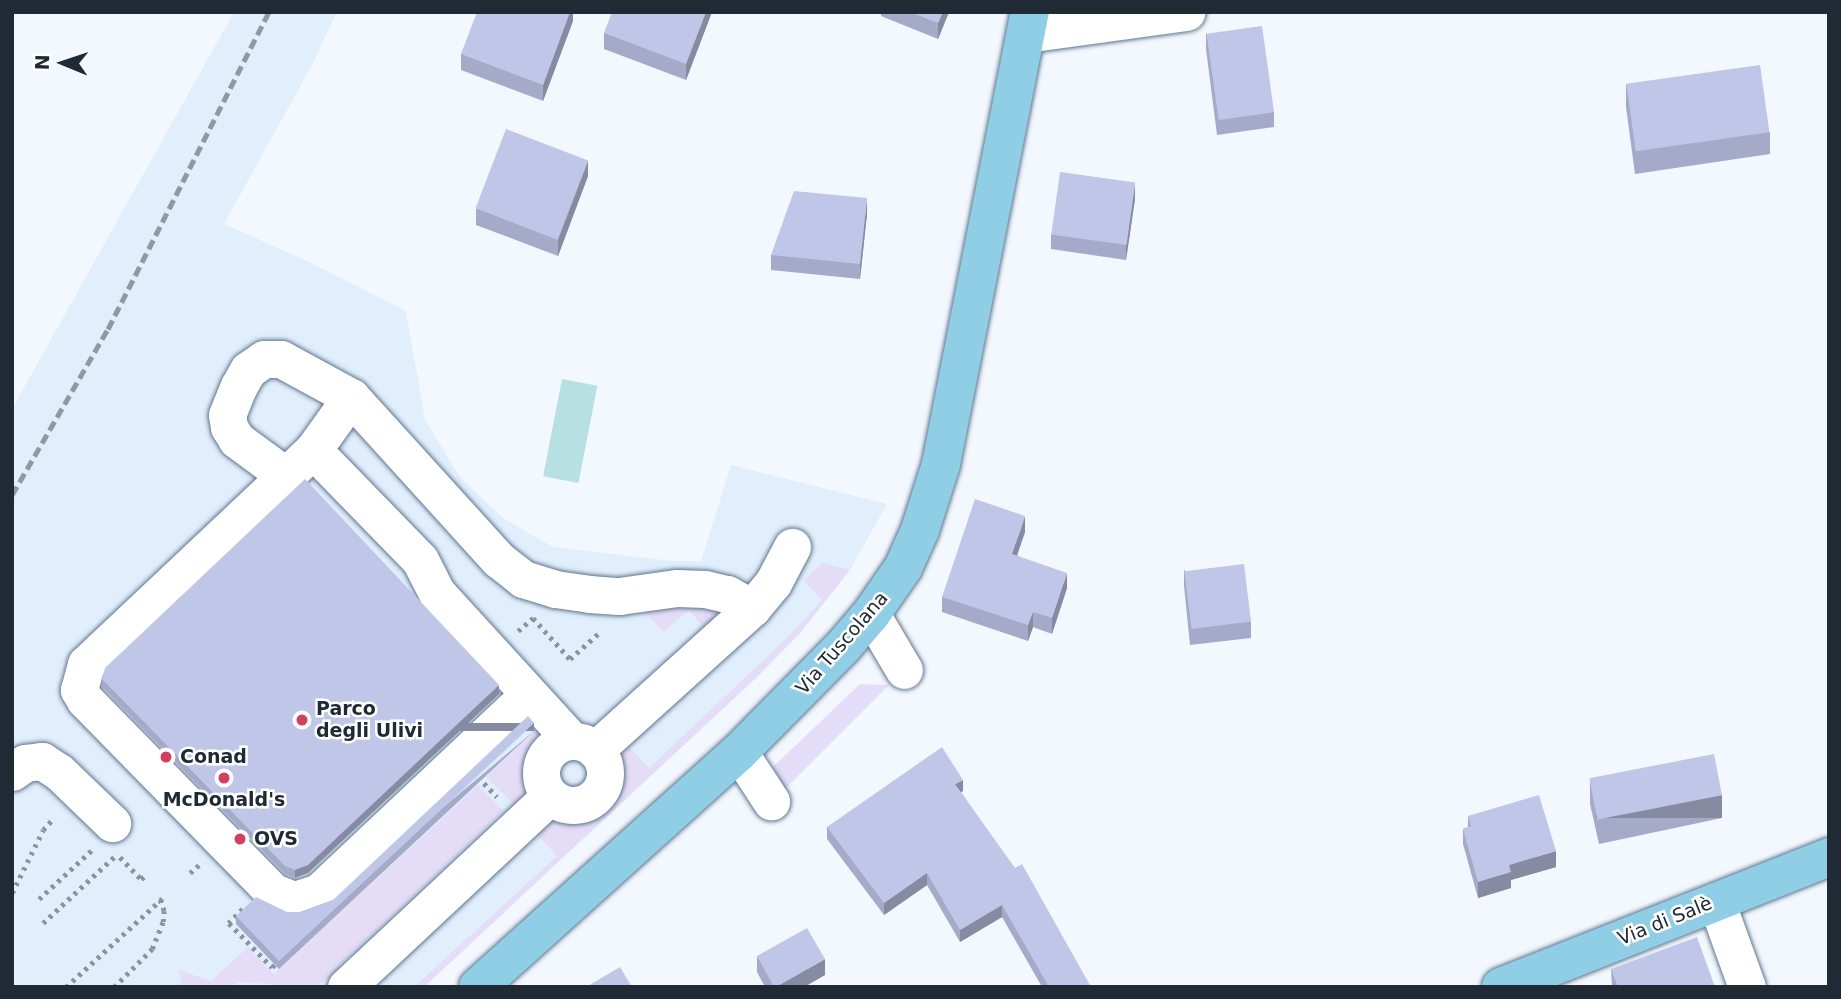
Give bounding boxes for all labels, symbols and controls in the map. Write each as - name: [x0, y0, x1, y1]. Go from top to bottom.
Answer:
- north arrow: [28, 28, 98, 98]
- text: N: [31, 54, 53, 71]
- street label: Via Tuscolana: [791, 587, 893, 699]
- place label: Parco degli Ulivi: [316, 698, 423, 742]
- marker: Parco degli Ulivi: [294, 712, 310, 728]
- place label: Conad: [180, 746, 247, 768]
- marker: Conad: [158, 749, 174, 765]
- marker: McDonald's: [216, 770, 232, 786]
- place label: McDonald's: [163, 789, 285, 811]
- place label: OVS: [254, 828, 298, 850]
- marker: OVS: [232, 831, 248, 847]
- street label: Via di Salè: [1615, 892, 1715, 950]

